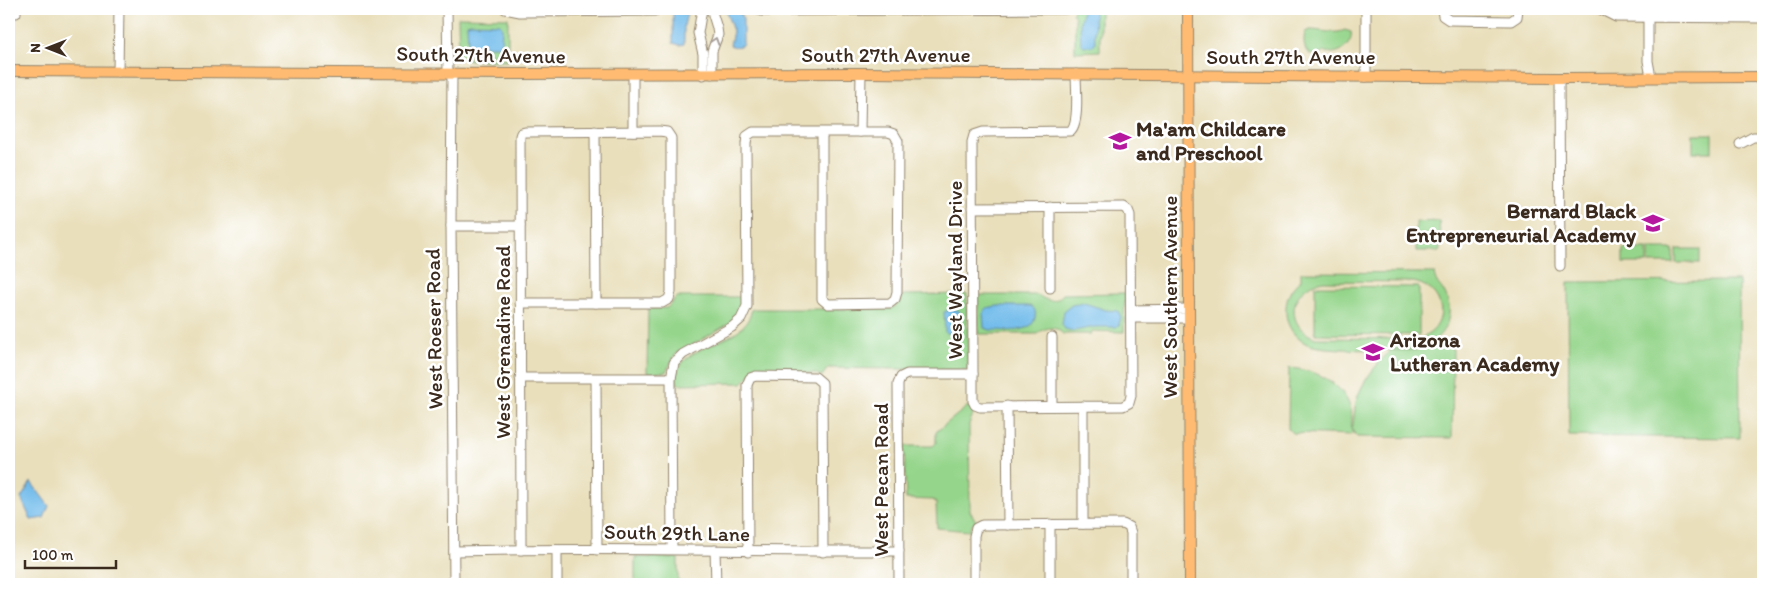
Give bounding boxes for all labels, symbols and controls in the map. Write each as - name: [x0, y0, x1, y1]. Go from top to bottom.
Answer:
- north arrow: [22, 22, 72, 72]
- one-way arrow: [709, 37, 719, 46]
- street label: South 27th Avenue: [396, 41, 566, 68]
- street label: South 27th Avenue: [801, 42, 971, 67]
- text: N: [27, 43, 44, 53]
- street label: South 27th Avenue: [1206, 44, 1376, 69]
- place label: Ma'am Childcare and Preschool: [1136, 116, 1286, 165]
- school or university icon: Ma'am Childcare and Preschool: [1107, 128, 1133, 154]
- street label: West Wayland Drive: [942, 181, 967, 359]
- street label: West Southern Avenue: [1157, 196, 1182, 398]
- place label: Bernard Black Entrepreneurial Academy: [1406, 198, 1637, 248]
- school or university icon: Bernard Black Entrepreneurial Academy: [1640, 210, 1666, 236]
- street label: West Grenadine Road: [490, 245, 515, 439]
- street label: West Roeser Road: [420, 248, 447, 410]
- place label: Arizona Lutheran Academy: [1389, 327, 1559, 377]
- school or university icon: Arizona Lutheran Academy: [1360, 339, 1386, 365]
- street label: West Pecan Road: [868, 403, 893, 557]
- street label: South 29th Lane: [604, 519, 750, 546]
- scale bar: [25, 538, 116, 570]
- text: 100 m: [32, 546, 74, 564]

